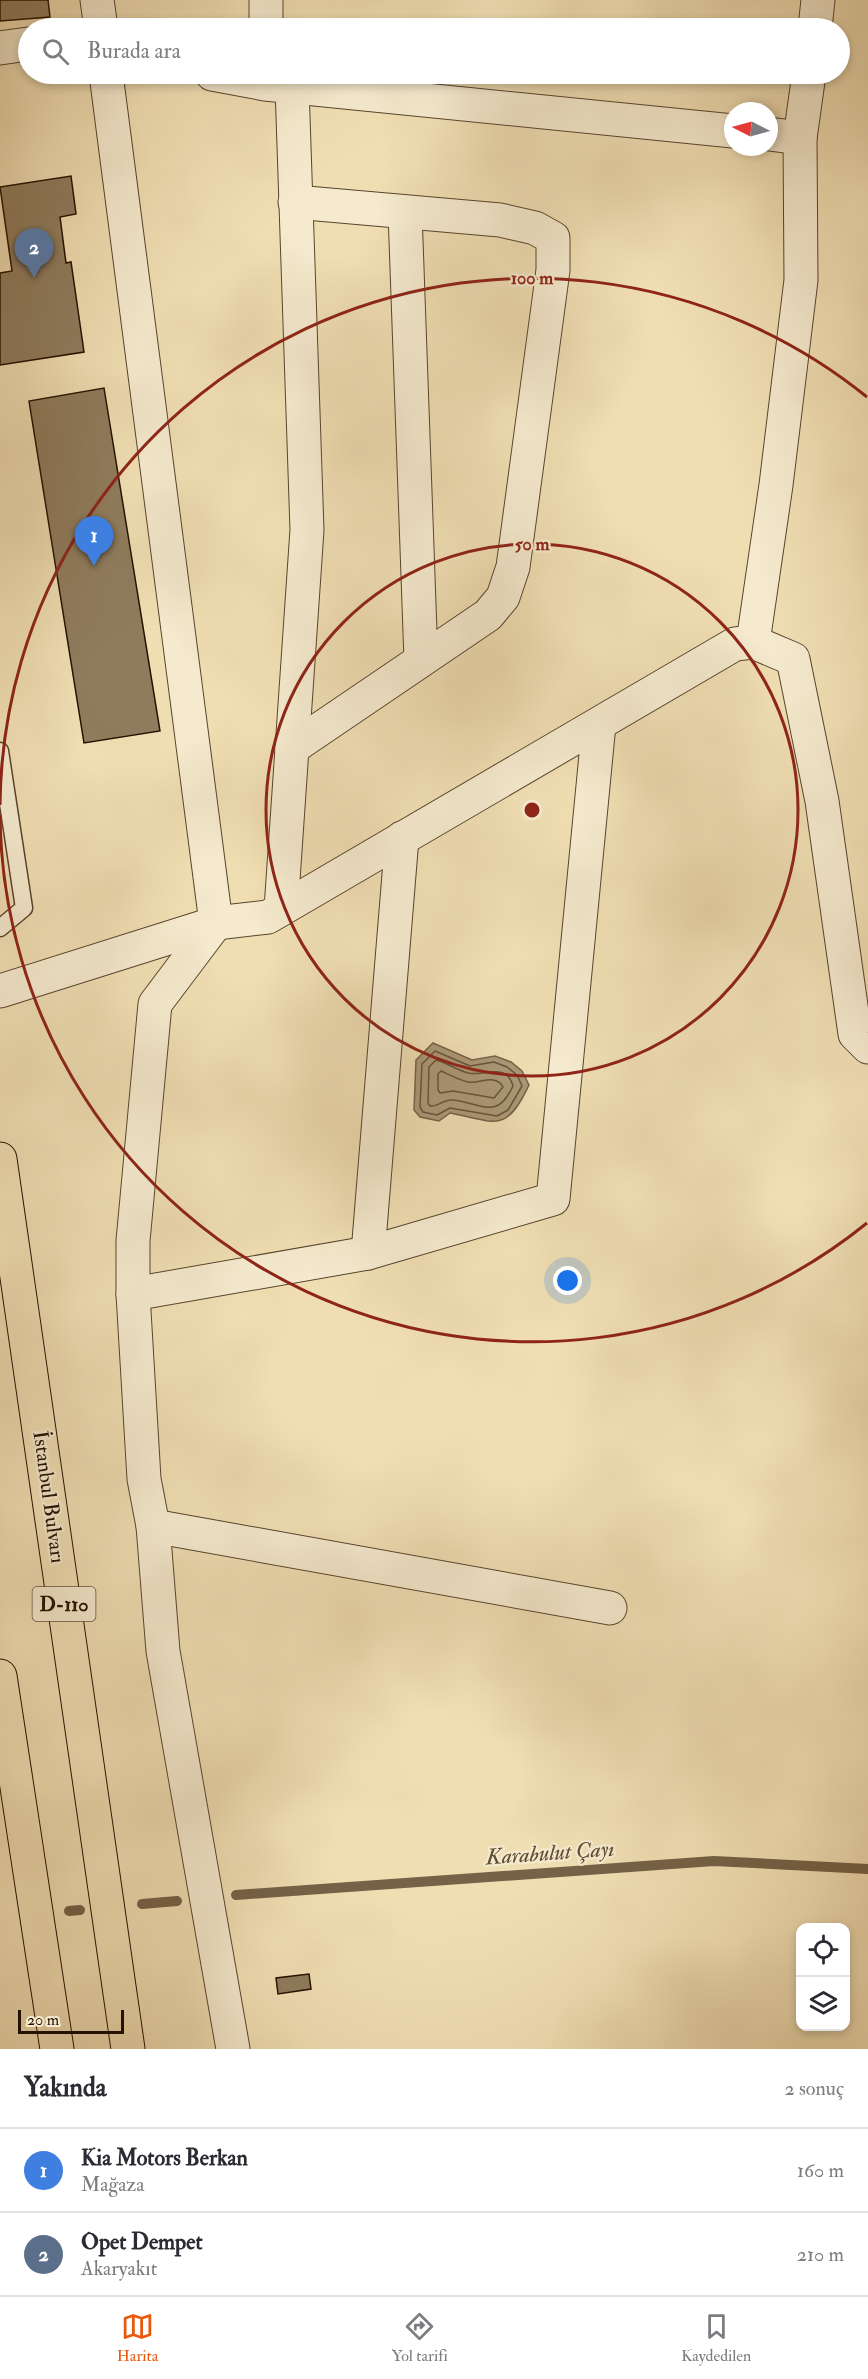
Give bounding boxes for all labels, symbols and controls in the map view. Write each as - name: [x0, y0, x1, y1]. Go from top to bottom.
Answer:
- search box: [18, 18, 850, 84]
- icon: search: [39, 35, 72, 68]
- text: Burada ara: [87, 37, 181, 65]
- north arrow: [724, 102, 778, 156]
- pin: 2: [15, 228, 54, 278]
- text: 100 m: [511, 267, 554, 290]
- pin: 1: [74, 516, 113, 566]
- text: 50 m: [515, 533, 550, 556]
- centre of rings: [522, 800, 542, 820]
- your location: [553, 1266, 582, 1295]
- street label: İstanbul Bulvarı: [26, 1429, 72, 1565]
- road number: D-110: [32, 1587, 96, 1621]
- water label: Karabulut Çayı: [484, 1835, 615, 1872]
- map controls: [796, 1923, 850, 2031]
- button: locate: [796, 1923, 850, 1977]
- button: layers: [796, 1977, 850, 2031]
- scale bar: [18, 2007, 124, 2034]
- text: 20 m: [27, 2010, 59, 2030]
- text: Yakında: [24, 2072, 106, 2104]
- text: 2 sonuç: [785, 2076, 844, 2101]
- text: Kia Motors Berkan: [81, 2144, 248, 2172]
- text: 1: [40, 2158, 47, 2183]
- text: 160 m: [797, 2158, 844, 2183]
- text: Mağaza: [81, 2172, 144, 2197]
- text: Opet Dempet: [81, 2228, 203, 2256]
- text: 2: [38, 2242, 49, 2267]
- text: 210 m: [797, 2242, 844, 2267]
- text: Akaryakıt: [81, 2256, 157, 2281]
- tab: Harita: [117, 2310, 158, 2366]
- tab: Yol tarifi: [392, 2310, 448, 2366]
- tab: Kaydedilen: [681, 2310, 751, 2366]

